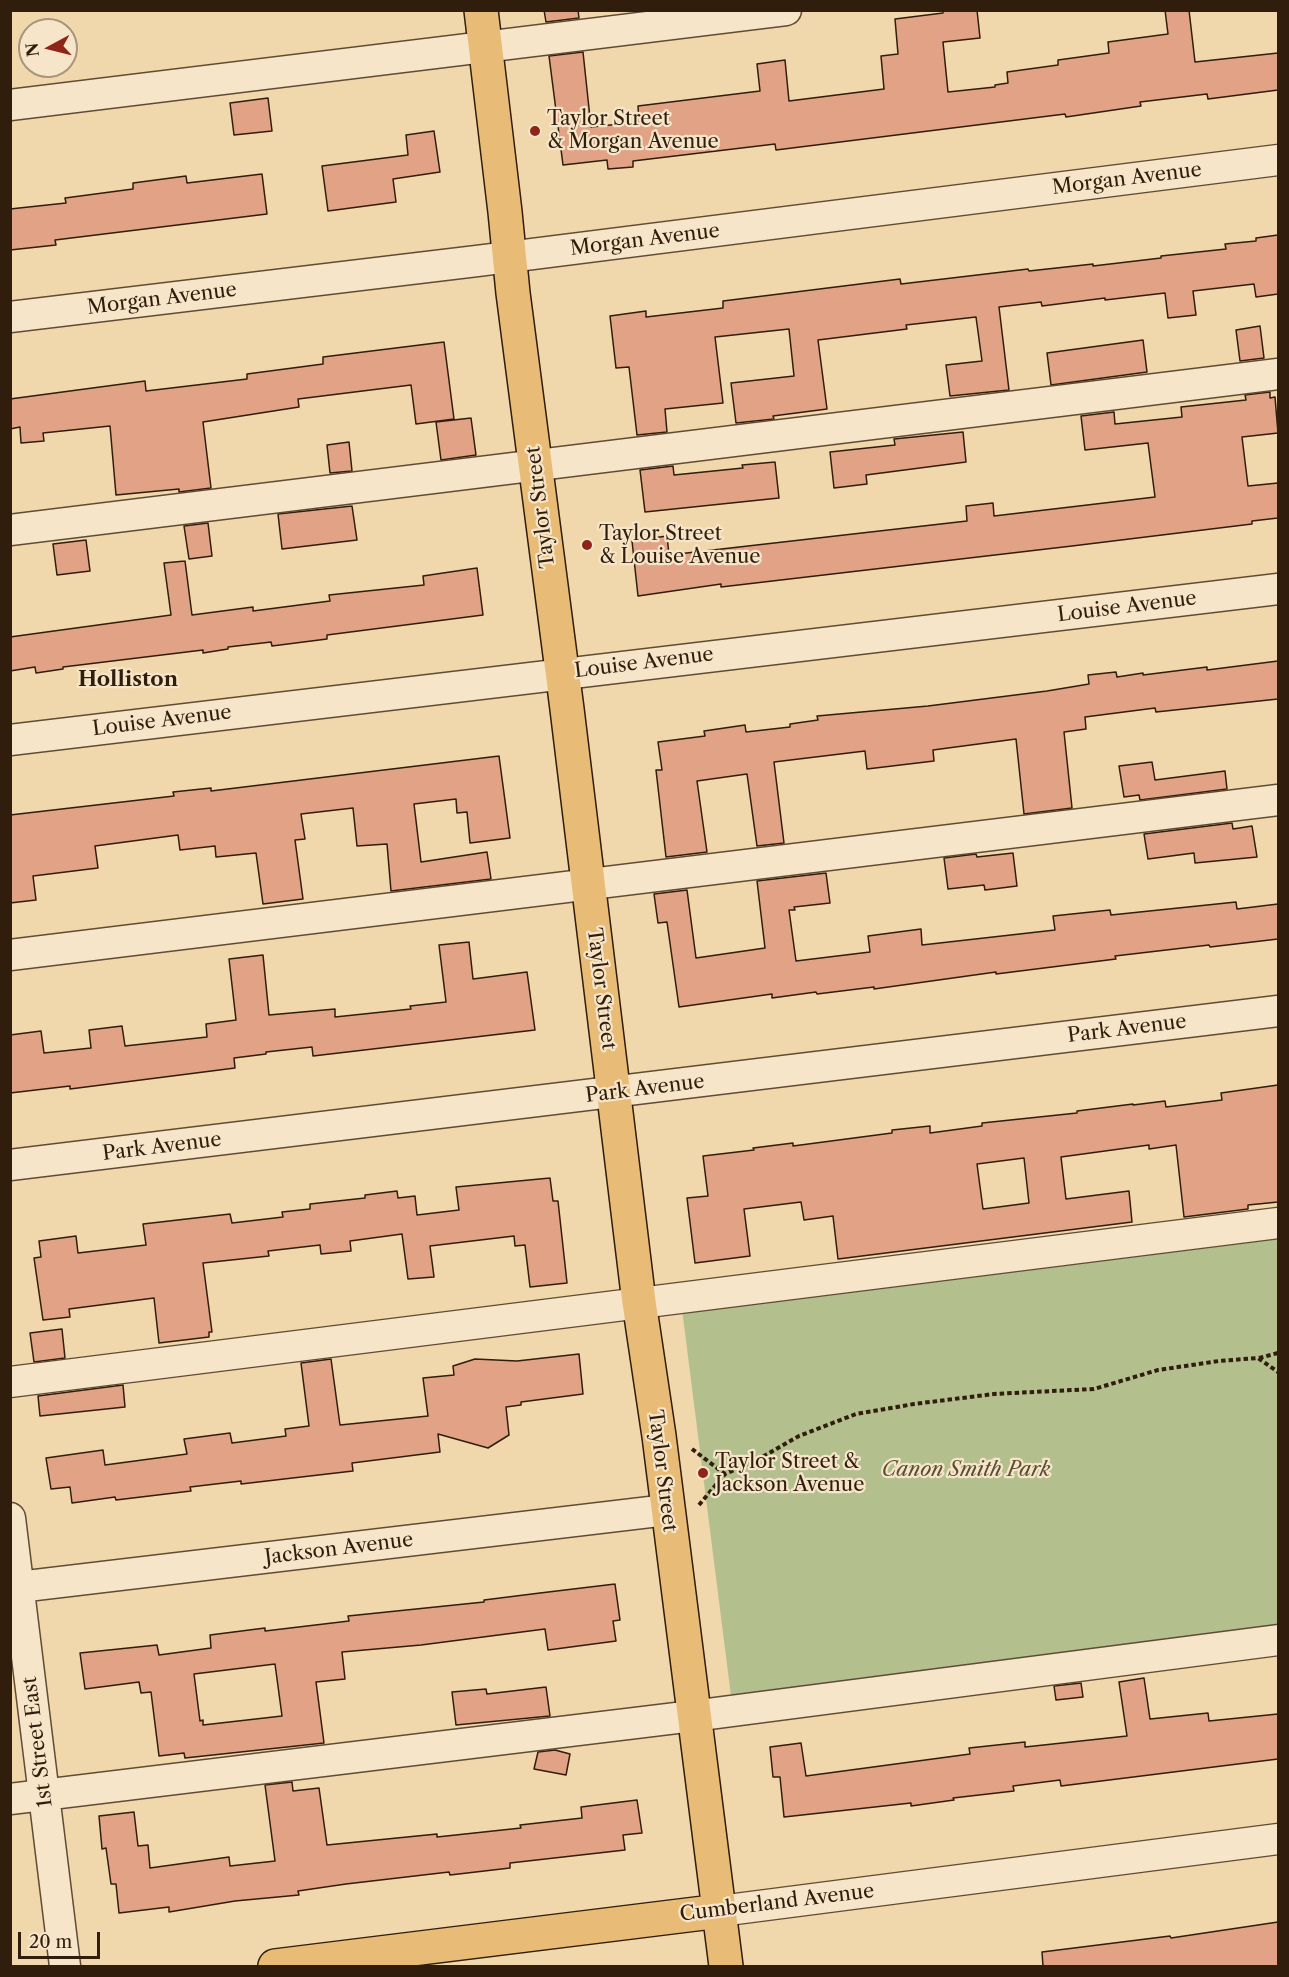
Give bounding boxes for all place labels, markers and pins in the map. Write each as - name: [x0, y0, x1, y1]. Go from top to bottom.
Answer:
- place label: Taylor Street & Morgan Avenue: [547, 107, 719, 154]
- marker: Taylor Street & Morgan Avenue: [528, 124, 542, 138]
- place label: Taylor Street & Louise Avenue: [599, 522, 761, 569]
- marker: Taylor Street & Louise Avenue: [580, 538, 594, 552]
- place label: Taylor Street & Jackson Avenue: [715, 1450, 864, 1497]
- marker: Taylor Street & Jackson Avenue: [696, 1466, 710, 1480]

